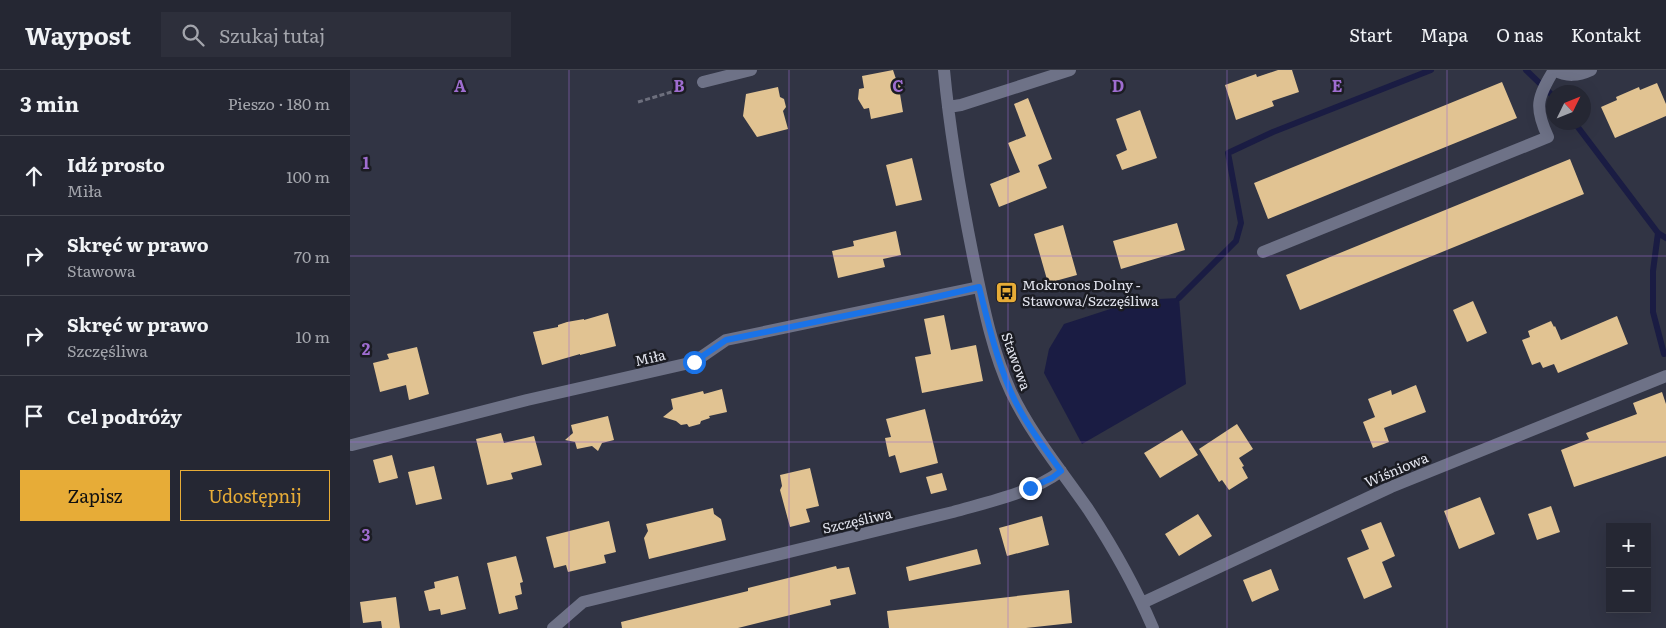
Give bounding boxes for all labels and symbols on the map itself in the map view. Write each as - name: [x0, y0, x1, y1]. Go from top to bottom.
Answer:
- text: A: [454, 73, 466, 97]
- text: B: [673, 73, 685, 97]
- text: C: [892, 73, 904, 97]
- text: D: [1112, 73, 1124, 97]
- text: E: [1332, 73, 1343, 97]
- north arrow: [1546, 85, 1591, 130]
- text: 1: [363, 150, 370, 174]
- place label: Mokronos Dolny - Stawowa/Szczęśliwa: [1022, 274, 1159, 310]
- bus stop icon: Mokronos Dolny - Stawowa/Szczęśliwa: [994, 280, 1018, 304]
- street label: Stawowa: [997, 329, 1037, 393]
- text: 2: [362, 336, 371, 360]
- street label: Miła: [633, 344, 668, 370]
- route start: [683, 351, 706, 374]
- street label: Wiśniowa: [1361, 446, 1431, 491]
- route end: [1019, 477, 1042, 500]
- street label: Szczęśliwa: [820, 502, 894, 538]
- text: 3: [362, 522, 371, 546]

